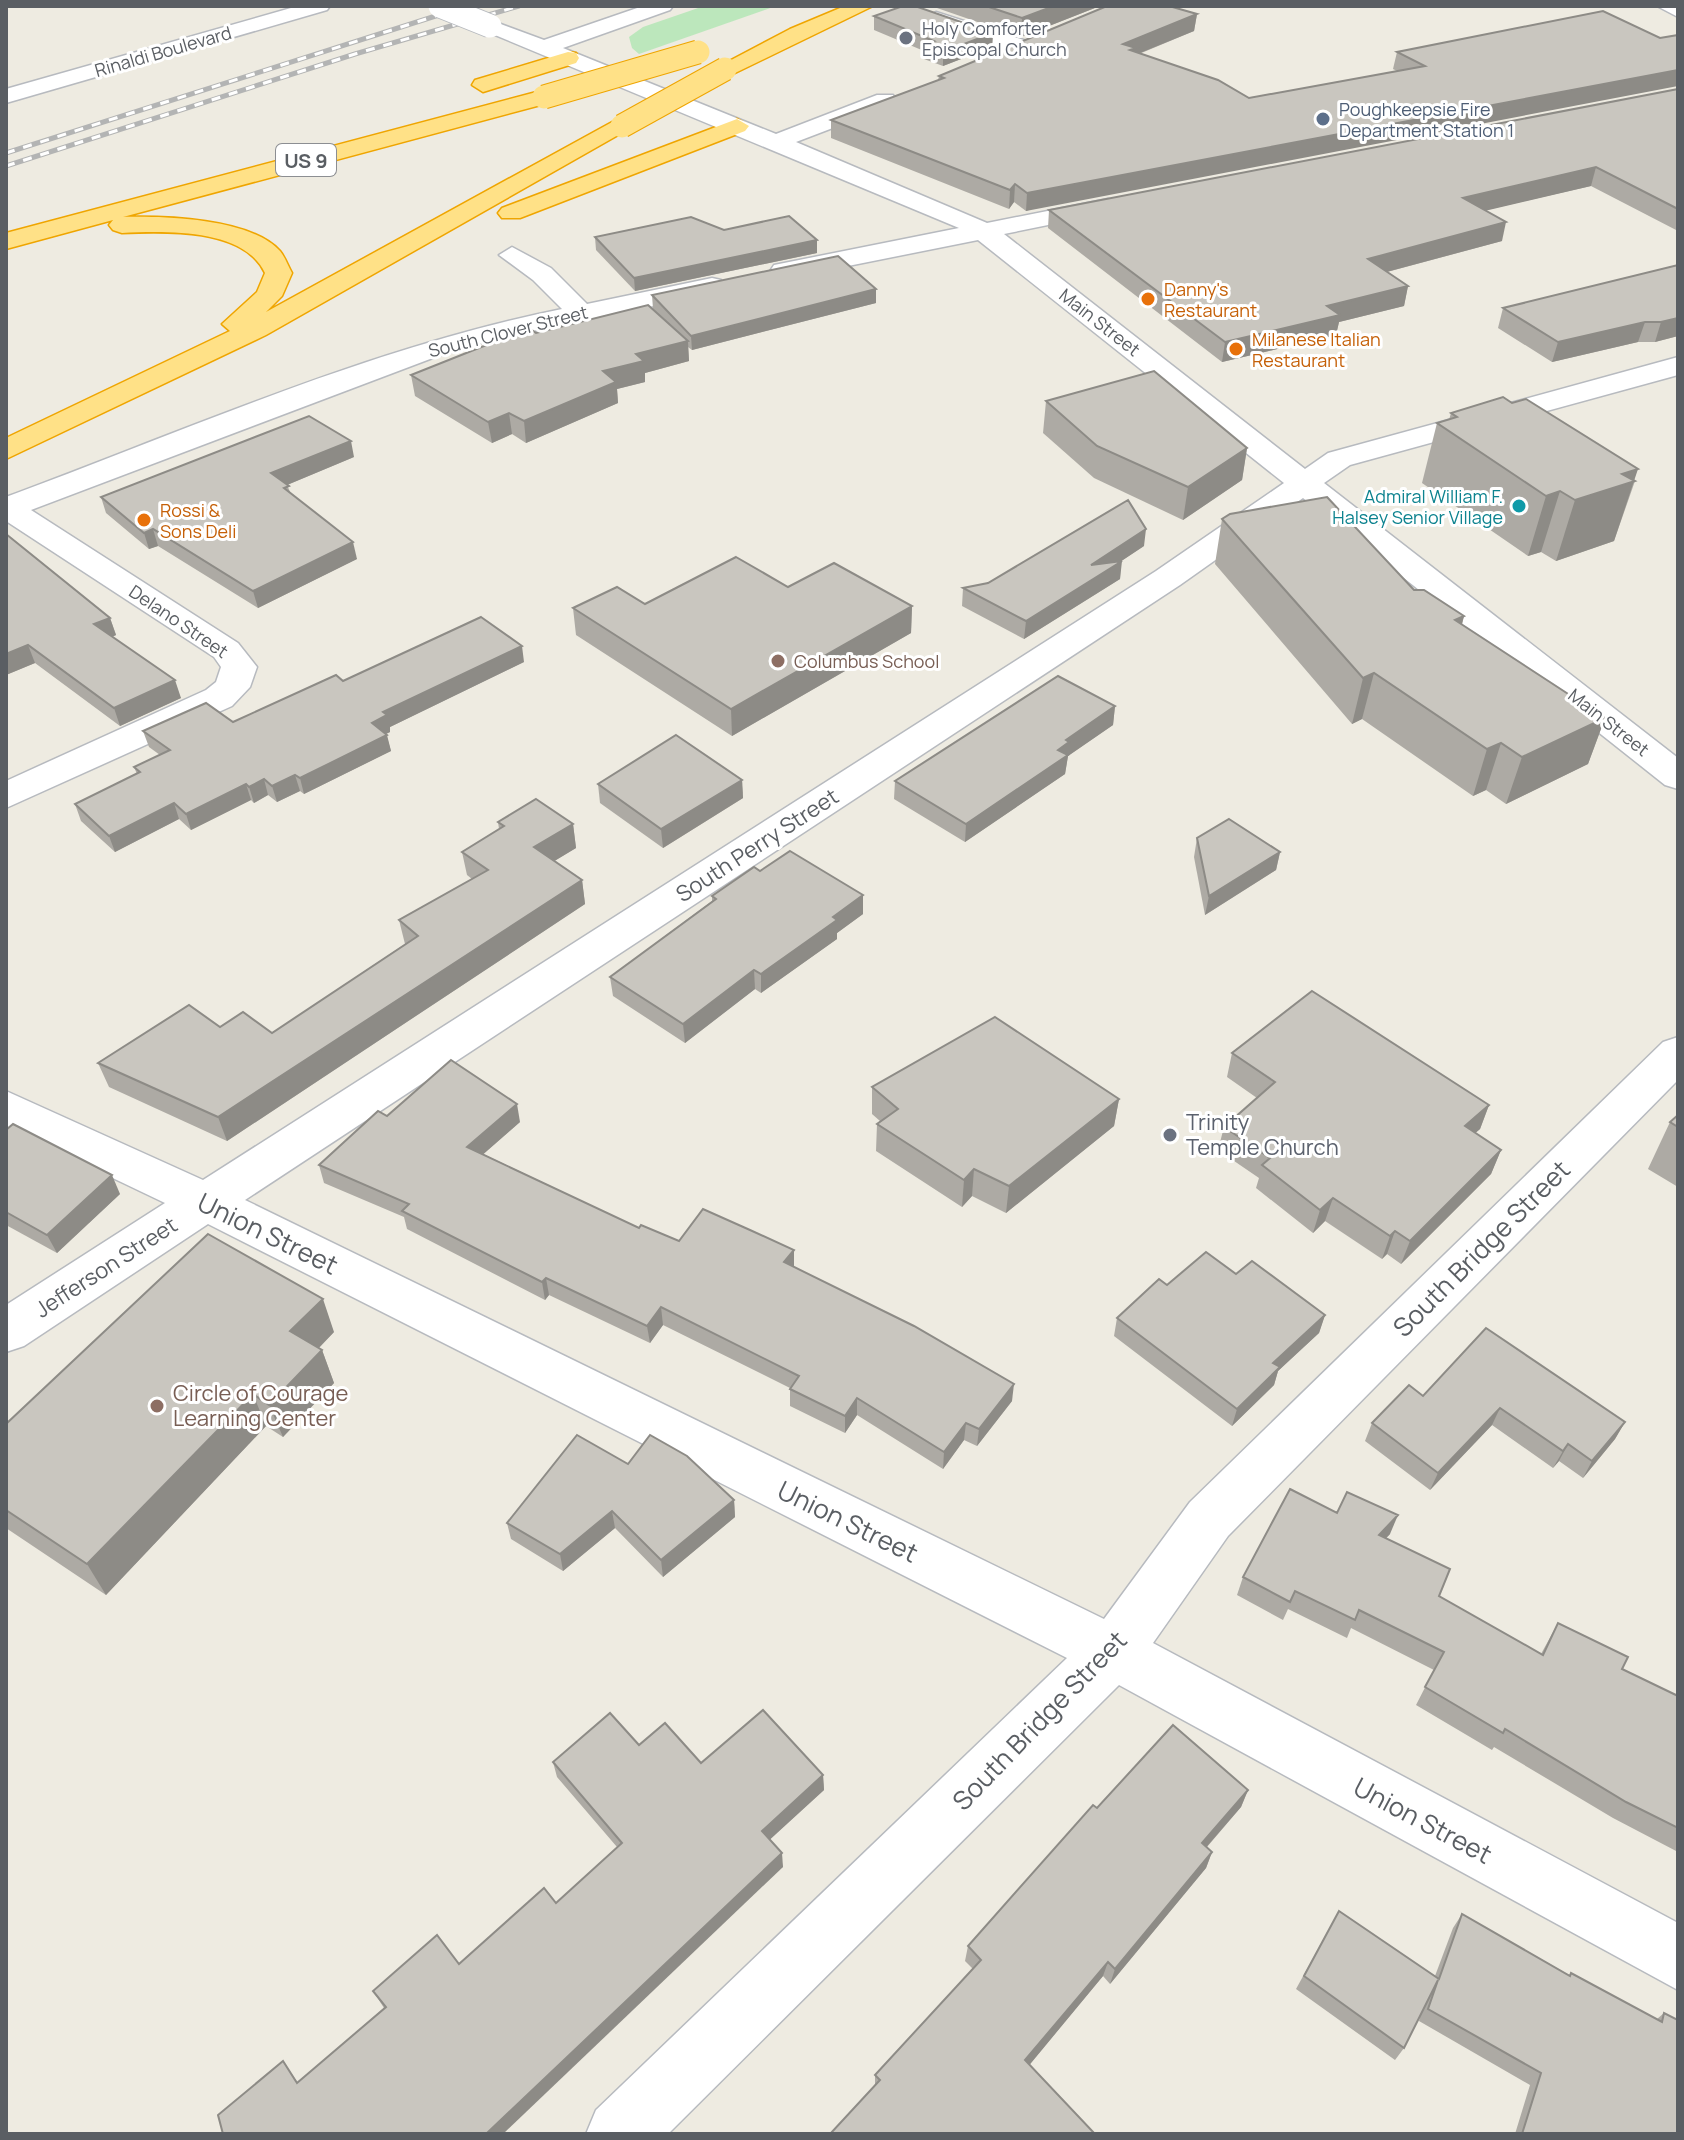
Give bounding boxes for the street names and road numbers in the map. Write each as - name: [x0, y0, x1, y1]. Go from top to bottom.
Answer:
- street label: Rinaldi Boulevard: [92, 20, 234, 82]
- road number: US 9: [276, 144, 336, 176]
- street label: Main Street: [1055, 283, 1145, 361]
- street label: South Clover Street: [426, 300, 590, 362]
- street label: Delano Street: [125, 579, 233, 663]
- street label: Main Street: [1564, 683, 1654, 761]
- street label: South Perry Street: [670, 781, 844, 909]
- street label: South Bridge Street: [1385, 1152, 1577, 1344]
- street label: Union Street: [192, 1183, 344, 1283]
- street label: Jefferson Street: [29, 1210, 183, 1324]
- street label: Union Street: [772, 1471, 924, 1571]
- street label: South Bridge Street: [944, 1622, 1134, 1818]
- street label: Union Street: [1347, 1768, 1499, 1872]

